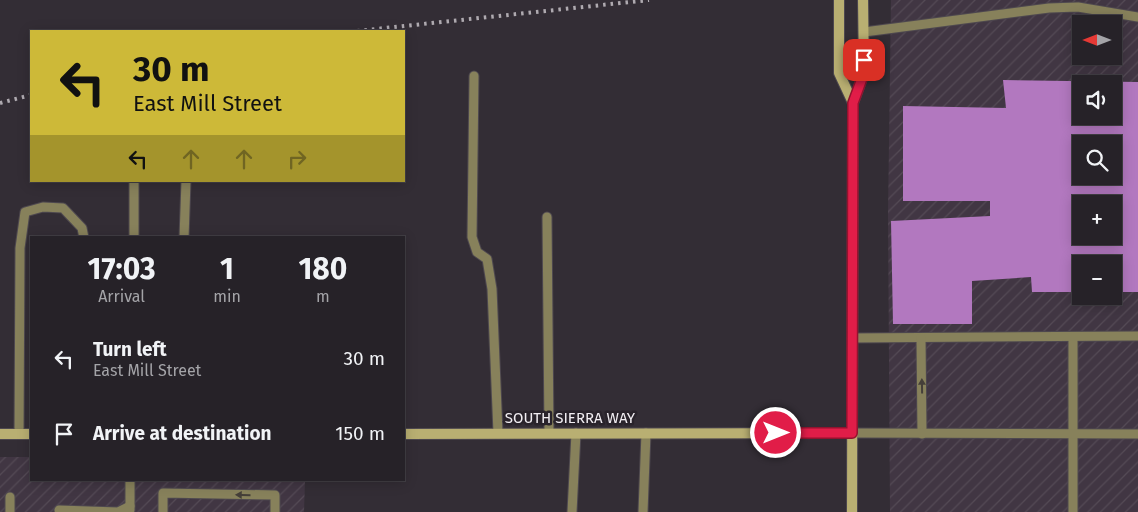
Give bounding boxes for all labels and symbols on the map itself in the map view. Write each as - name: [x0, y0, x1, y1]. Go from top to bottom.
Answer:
- north arrow: [1072, 15, 1122, 65]
- pin: [843, 39, 885, 81]
- one-way arrow: [918, 377, 926, 393]
- position arrow: [749, 406, 801, 458]
- street label: SOUTH SIERRA WAY: [505, 409, 636, 427]
- one-way arrow: [234, 490, 250, 498]

